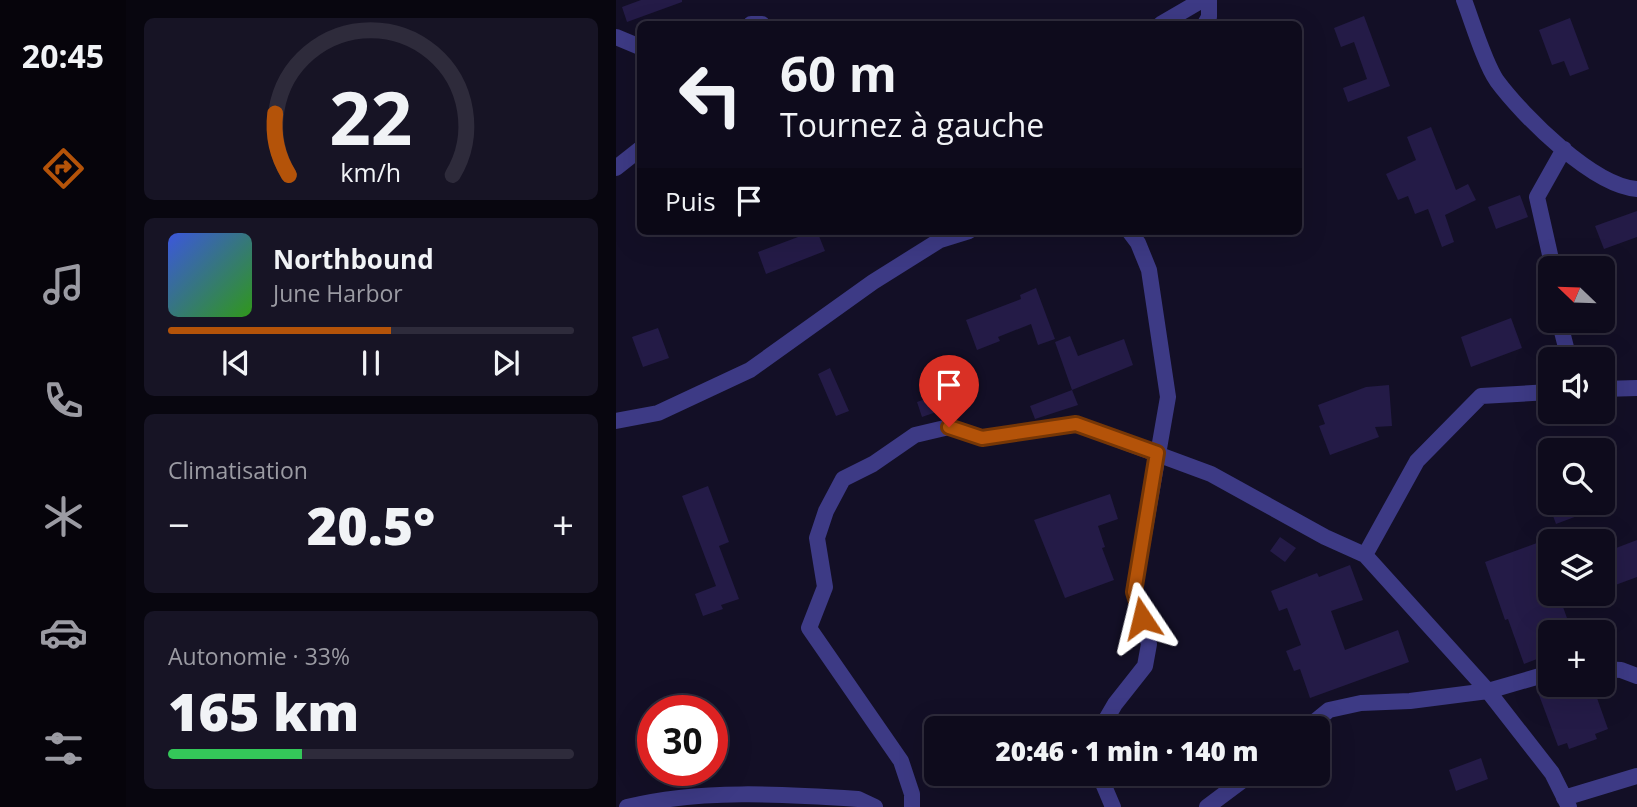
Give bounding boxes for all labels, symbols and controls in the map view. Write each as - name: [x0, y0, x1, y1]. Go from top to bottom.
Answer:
- text: 20:45: [22, 34, 104, 77]
- text: 60 m: [780, 40, 897, 106]
- icon: left: [665, 49, 756, 140]
- text: 22: [329, 67, 413, 166]
- text: Tournez à gauche: [780, 103, 1044, 146]
- icon: directions: [39, 144, 88, 193]
- text: km/h: [341, 155, 401, 189]
- icon: arrive: [730, 182, 768, 220]
- text: Puis: [665, 183, 716, 219]
- text: Northbound: [273, 241, 434, 277]
- north arrow: [1538, 256, 1615, 332]
- map controls: [1538, 256, 1615, 697]
- icon: music: [39, 260, 88, 309]
- text: June Harbor: [273, 277, 403, 309]
- icon: previous: [217, 344, 255, 382]
- icon: pause: [352, 344, 390, 382]
- icon: next: [487, 344, 525, 382]
- button: sound: [1538, 347, 1615, 424]
- pin: [919, 355, 979, 427]
- icon: arrive: [930, 366, 968, 404]
- icon: phone: [39, 376, 88, 425]
- button: search: [1538, 438, 1615, 515]
- text: Climatisation: [168, 454, 308, 486]
- text: 20.5°: [307, 489, 435, 560]
- icon: climate: [39, 492, 88, 541]
- text: −: [168, 498, 190, 550]
- text: +: [552, 498, 574, 550]
- button: layers: [1538, 529, 1615, 606]
- position arrow: [1105, 581, 1179, 655]
- icon: car: [39, 608, 88, 657]
- button: +: [1538, 620, 1615, 697]
- text: Autonomie · 33%: [168, 640, 350, 672]
- text: 165 km: [168, 675, 359, 746]
- speed limit sign: 30: [637, 695, 728, 786]
- icon: filters: [39, 724, 88, 773]
- text: 20:46 · 1 min · 140 m: [996, 733, 1258, 769]

